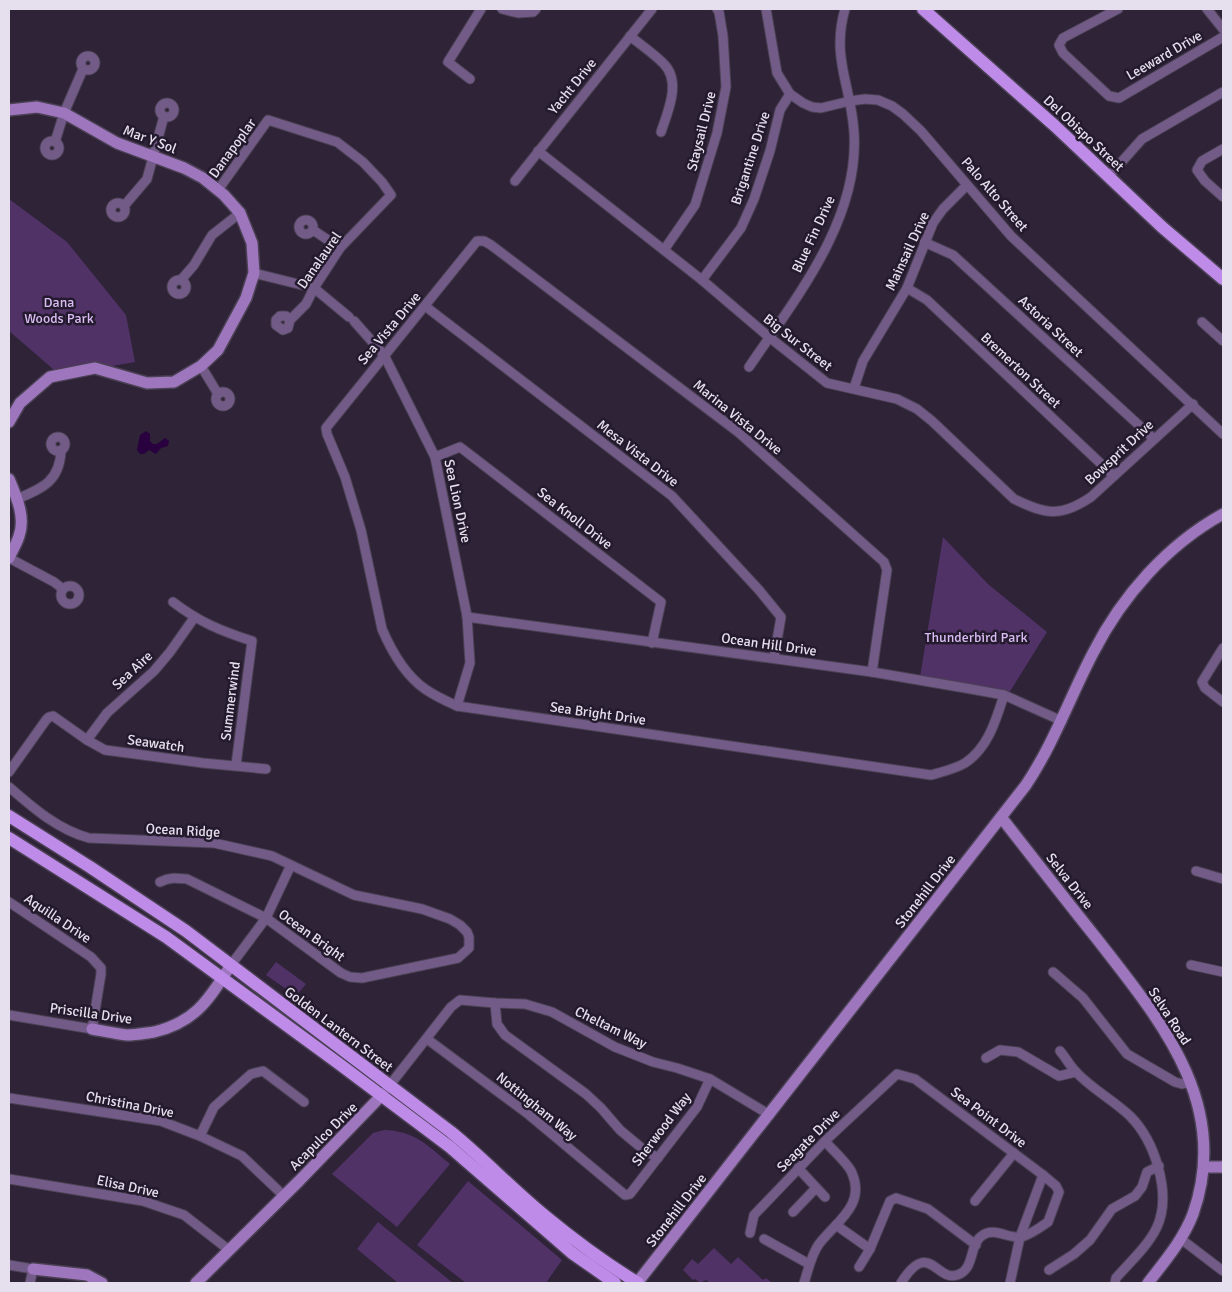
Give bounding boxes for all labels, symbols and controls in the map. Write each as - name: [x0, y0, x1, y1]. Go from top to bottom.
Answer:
- street label: Leeward Drive: [1123, 27, 1205, 84]
- street label: Yacht Drive: [545, 55, 600, 118]
- street label: Staysail Drive: [683, 89, 720, 173]
- street label: Del Obispo Street: [1040, 92, 1128, 175]
- street label: Brigantine Drive: [727, 109, 774, 207]
- street label: Danapoplar: [205, 115, 260, 181]
- street label: Mar Y Sol: [121, 122, 179, 157]
- street label: Palo Alto Street: [958, 154, 1032, 235]
- street label: Blue Fin Drive: [788, 193, 839, 276]
- street label: Mainsail Drive: [882, 209, 933, 294]
- street label: Danalaurel: [294, 229, 345, 292]
- street label: Sea Vista Drive: [354, 289, 425, 368]
- street label: Astoria Street: [1015, 292, 1087, 361]
- park label: Dana Woods Park: [24, 294, 94, 327]
- street label: Big Sur Street: [760, 310, 836, 375]
- street label: Bremerton Street: [977, 329, 1064, 412]
- street label: Marina Vista Drive: [690, 376, 786, 459]
- street label: Mesa Vista Drive: [593, 416, 682, 491]
- street label: Bowsprit Drive: [1081, 416, 1157, 488]
- street label: Sea Lion Drive: [440, 458, 475, 545]
- street label: Sea Knoll Drive: [534, 484, 616, 553]
- street label: Ocean Hill Drive: [720, 629, 818, 660]
- park label: Thunderbird Park: [925, 629, 1028, 646]
- street label: Sea Aire: [109, 647, 156, 693]
- street label: Summerwind: [217, 661, 244, 741]
- street label: Sea Bright Drive: [549, 698, 647, 729]
- street label: Seawatch: [126, 731, 186, 756]
- street label: Ocean Ridge: [145, 820, 221, 841]
- street label: Selva Drive: [1042, 850, 1097, 913]
- street label: Stonehill Drive: [891, 851, 959, 931]
- street label: Aquilla Drive: [21, 890, 94, 947]
- street label: Ocean Bright: [275, 906, 348, 965]
- street label: Golden Lantern Street: [281, 983, 396, 1076]
- street label: Selva Road: [1145, 984, 1194, 1048]
- street label: Priscilla Drive: [49, 999, 133, 1028]
- street label: Cheltam Way: [572, 1003, 650, 1052]
- street label: Nottingham Way: [493, 1069, 581, 1144]
- street label: Sea Point Drive: [947, 1083, 1030, 1151]
- street label: Christina Drive: [84, 1088, 175, 1121]
- street label: Sherwood Way: [628, 1089, 695, 1169]
- street label: Acapulco Drive: [286, 1099, 361, 1174]
- street label: Seagate Drive: [773, 1105, 843, 1175]
- street label: Stonehill Drive: [642, 1170, 710, 1250]
- street label: Elisa Drive: [95, 1172, 161, 1201]

